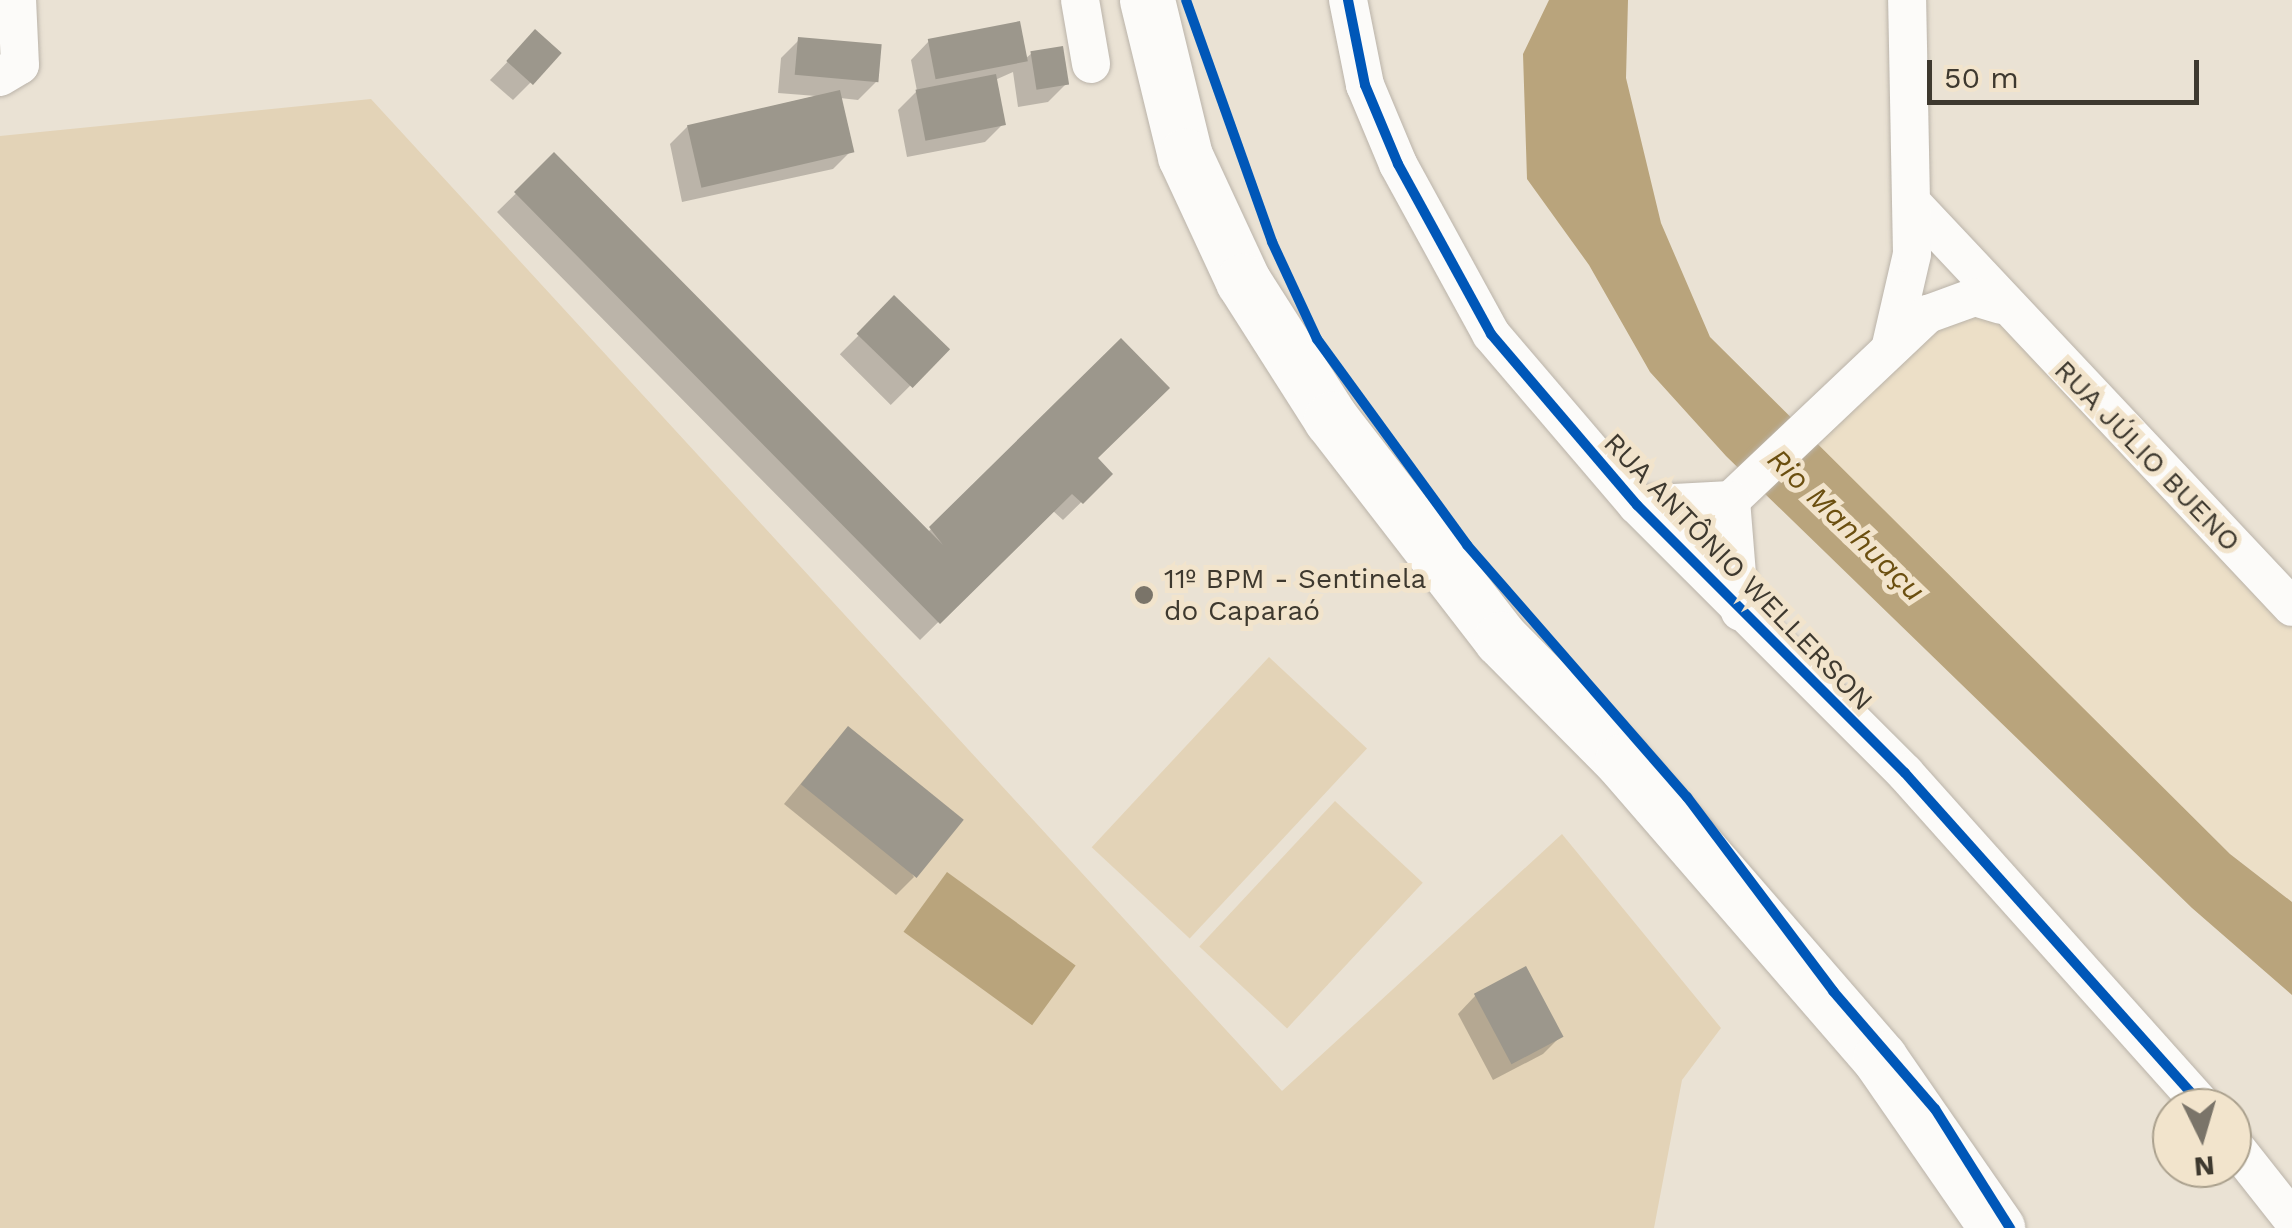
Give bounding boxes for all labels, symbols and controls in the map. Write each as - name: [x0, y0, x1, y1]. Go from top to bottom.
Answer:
- scale bar: [1932, 40, 2204, 102]
- text: 50 m: [1944, 60, 2019, 95]
- street label: RUA JÚLIO BUENO: [2047, 353, 2247, 559]
- street label: RUA ANTÔNIO WELLERSON: [1595, 425, 1881, 719]
- water label: Rio Manhuaçu: [1760, 441, 1932, 609]
- place label: 11º BPM - Sentinela do Caparaó: [1164, 562, 1426, 628]
- marker: 11º BPM - Sentinela do Caparaó: [1133, 584, 1155, 606]
- north arrow: [2152, 1088, 2252, 1188]
- text: N: [2193, 1149, 2216, 1184]

